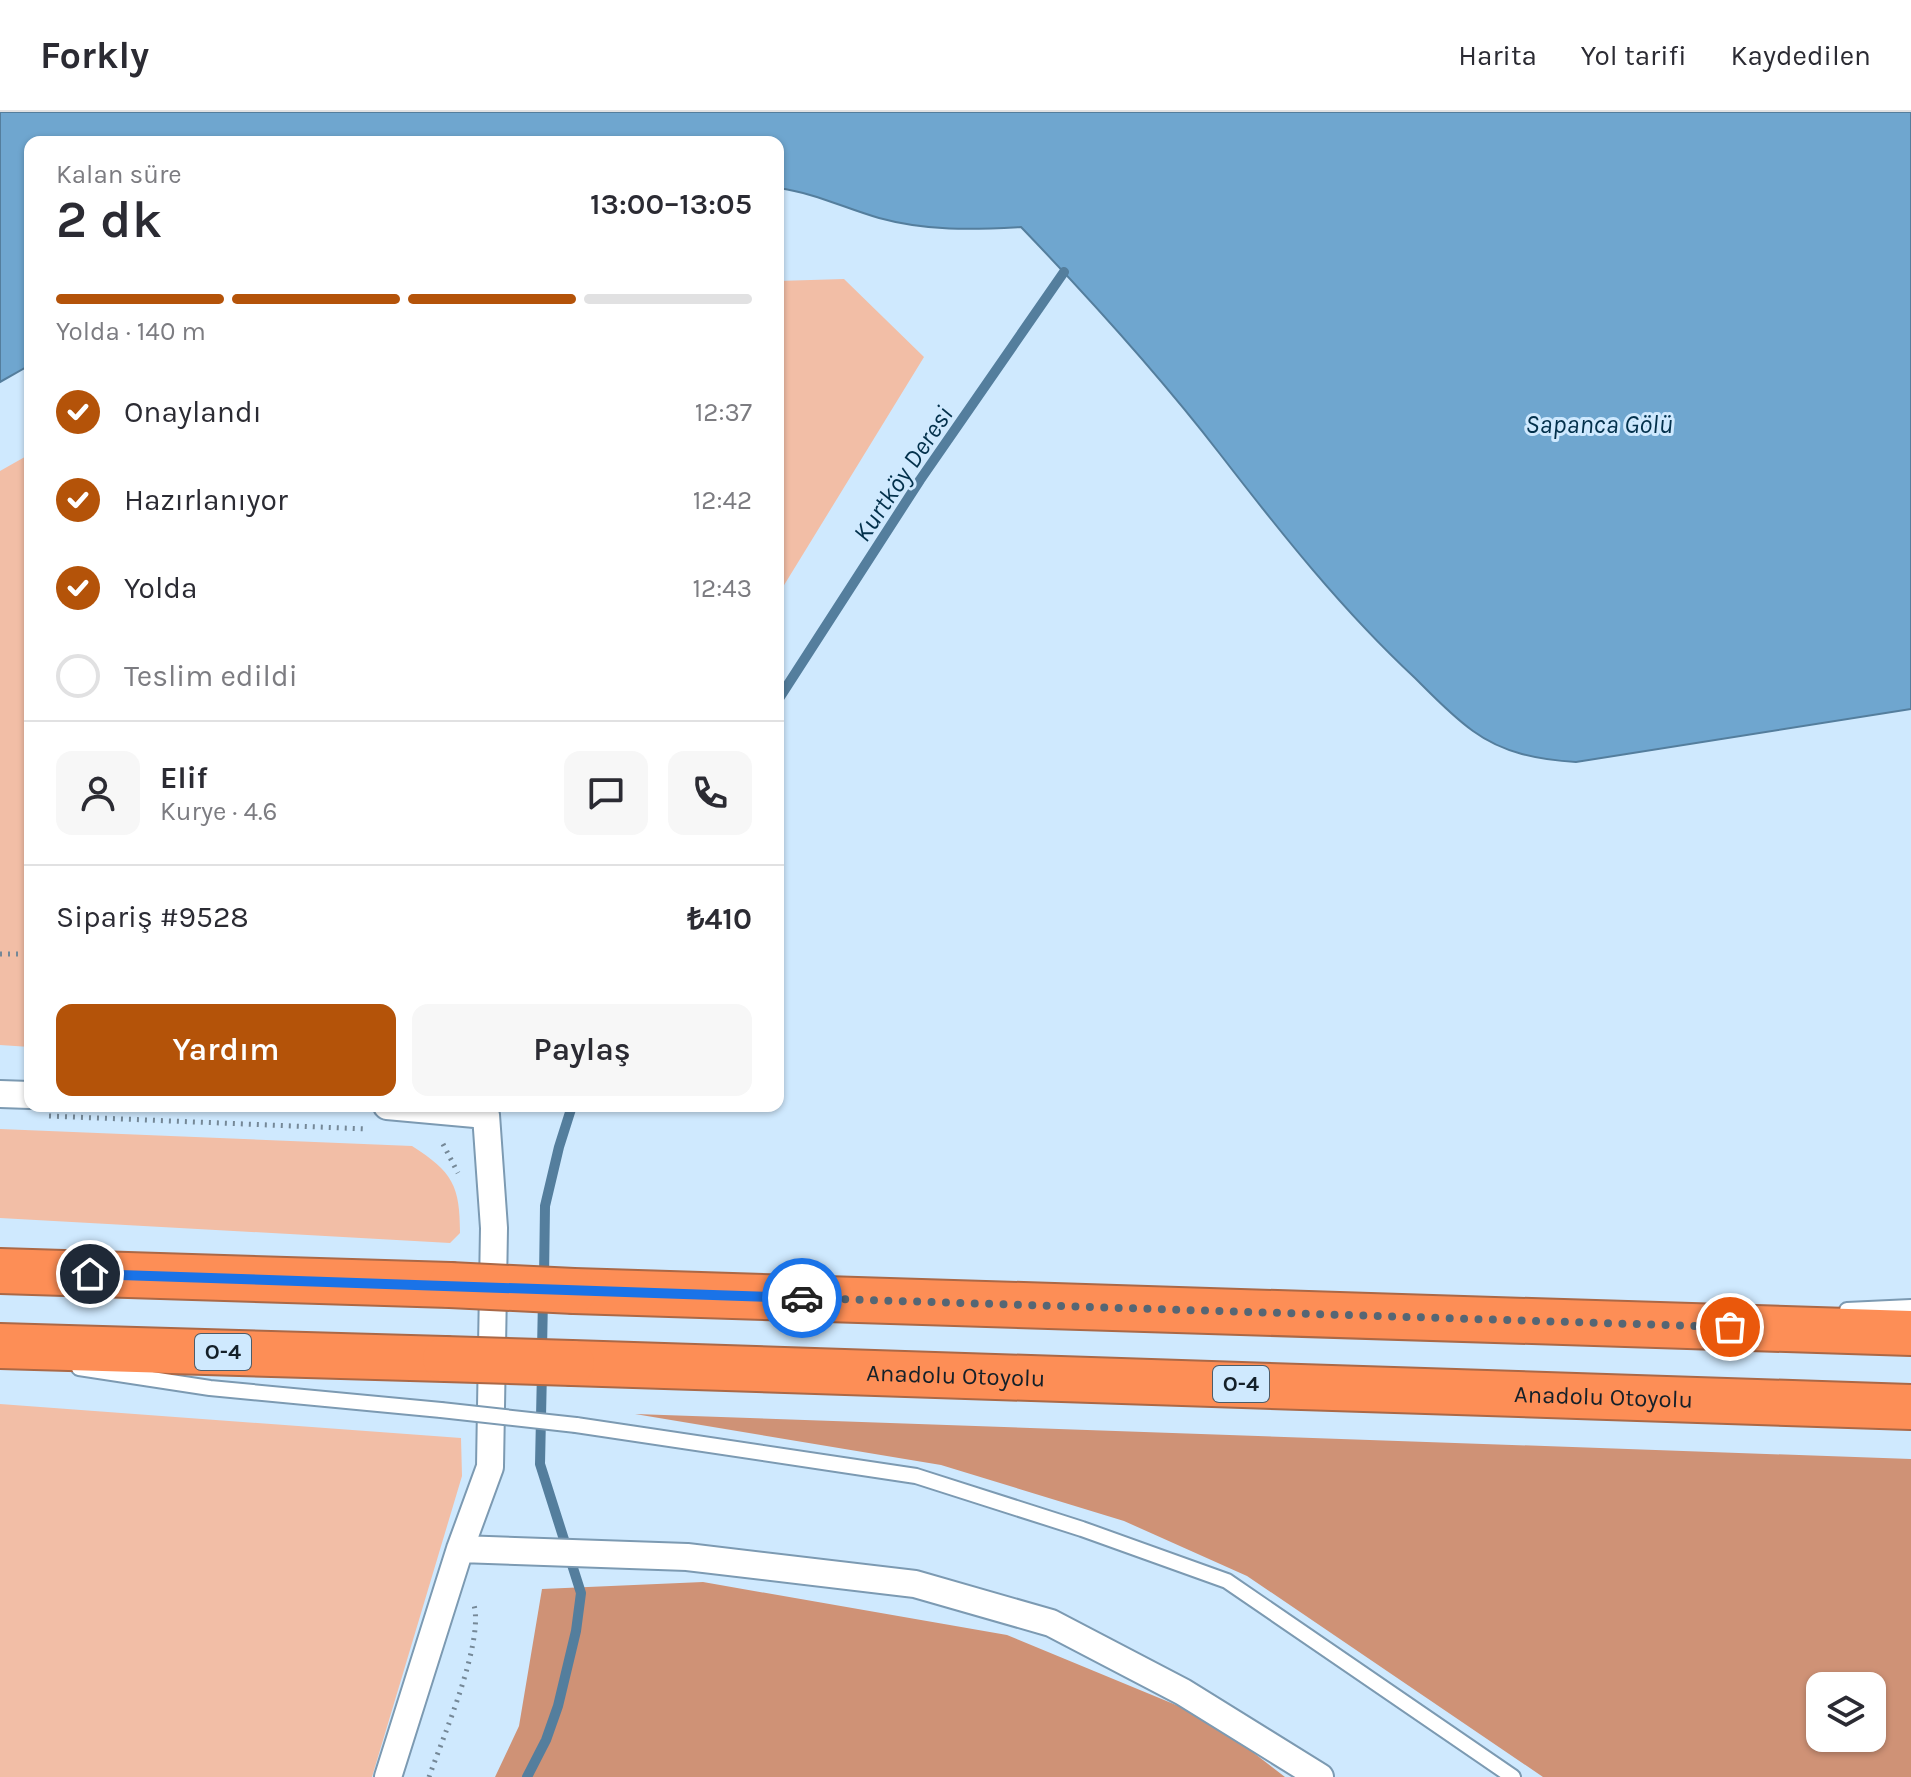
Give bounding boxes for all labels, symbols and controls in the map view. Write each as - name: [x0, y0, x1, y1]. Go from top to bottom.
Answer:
- text: Forkly: [40, 33, 149, 78]
- text: Harita: [1458, 39, 1537, 72]
- text: Yol tarifi: [1581, 39, 1687, 72]
- text: Kaydedilen: [1731, 39, 1871, 72]
- text: Kalan süre: [56, 159, 182, 190]
- text: 13:00–13:05: [590, 186, 752, 222]
- text: 2 dk: [56, 189, 162, 250]
- text: Yolda · 140 m: [56, 316, 206, 347]
- icon: check: [56, 390, 100, 434]
- text: Onaylandı: [124, 394, 262, 430]
- text: 12:37: [695, 397, 752, 428]
- water label: Kurtköy Deresi: [846, 400, 960, 548]
- water label: Sapanca Gölü: [1525, 409, 1673, 440]
- icon: check: [56, 478, 100, 522]
- text: Hazırlanıyor: [124, 482, 288, 518]
- text: 12:42: [693, 485, 752, 516]
- icon: check: [56, 566, 100, 610]
- text: Yolda: [124, 570, 198, 606]
- text: 12:43: [692, 573, 752, 604]
- text: Teslim edildi: [124, 658, 298, 694]
- button: person: [56, 751, 140, 835]
- button: chat: [564, 751, 648, 835]
- button: phone: [668, 751, 752, 835]
- text: Elif: [160, 760, 208, 796]
- text: Kurye · 4.6: [160, 796, 277, 827]
- text: Sipariş #9528: [56, 899, 249, 935]
- text: ₺410: [687, 901, 752, 937]
- button: Yardım: [56, 1004, 396, 1096]
- button: Paylaş: [412, 1004, 752, 1096]
- pin: [56, 1240, 124, 1308]
- icon: home: [68, 1252, 112, 1296]
- courier: [762, 1258, 842, 1338]
- icon: car: [780, 1276, 824, 1320]
- pin: [1696, 1293, 1764, 1361]
- icon: bag: [1708, 1305, 1752, 1349]
- road number: O-4: [195, 1334, 251, 1370]
- street label: Anadolu Otoyolu: [866, 1359, 1046, 1393]
- road number: O-4: [1213, 1366, 1269, 1402]
- street label: Anadolu Otoyolu: [1513, 1380, 1693, 1414]
- map controls: [1806, 1672, 1886, 1752]
- button: layers: [1806, 1672, 1886, 1752]

